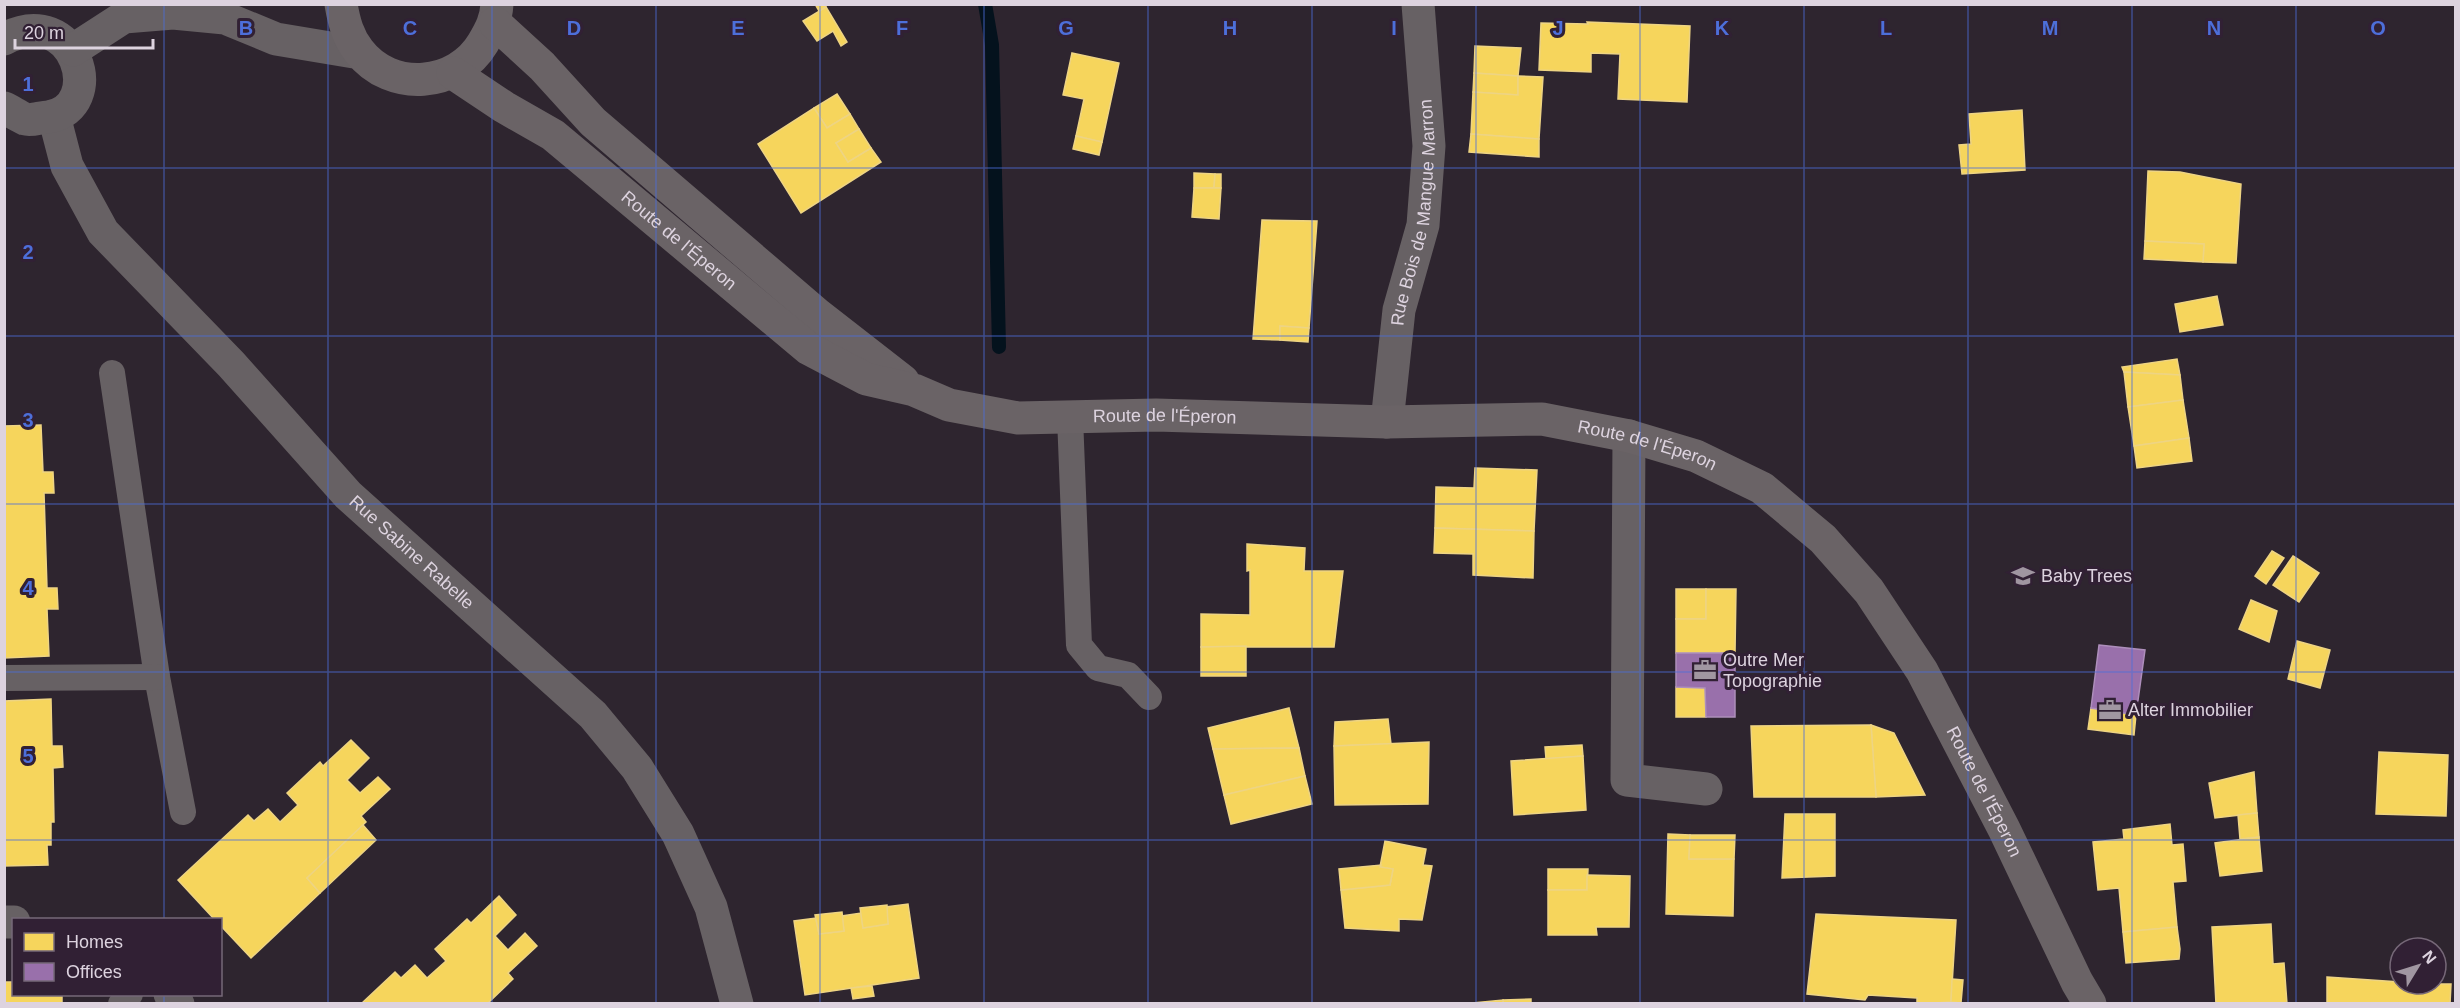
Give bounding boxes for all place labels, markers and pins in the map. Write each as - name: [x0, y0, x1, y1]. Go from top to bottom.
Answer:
- school or university icon: Baby Trees: [2010, 563, 2036, 589]
- place label: Baby Trees: [2041, 566, 2132, 586]
- place label: Outre Mer Topographie: [1723, 650, 1822, 691]
- office icon: Outre Mer Topographie: [1692, 657, 1718, 683]
- office icon: Alter Immobilier: [2097, 697, 2123, 723]
- place label: Alter Immobilier: [2128, 700, 2253, 720]

